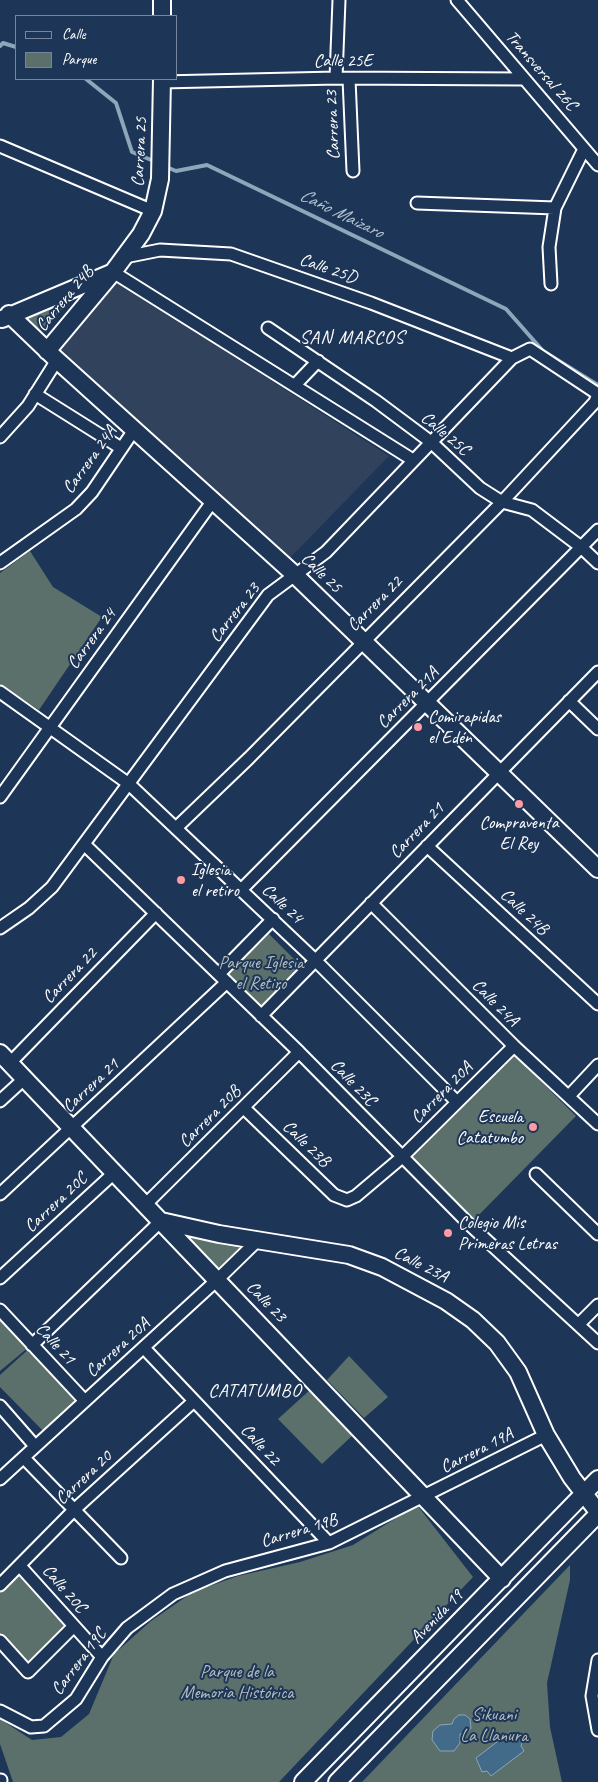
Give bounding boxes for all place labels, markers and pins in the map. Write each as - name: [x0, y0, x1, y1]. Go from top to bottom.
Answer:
- place label: Comirapidas el Edén: [428, 706, 501, 749]
- marker: Comirapidas el Edén: [412, 721, 424, 733]
- marker: Compraventa El Rey: [513, 798, 525, 810]
- place label: Compraventa El Rey: [479, 812, 559, 854]
- place label: Iglesia el retiro: [191, 859, 239, 902]
- marker: Iglesia el retiro: [175, 874, 187, 886]
- place label: Escuela Catatumbo: [457, 1106, 523, 1148]
- marker: Escuela Catatumbo: [527, 1121, 539, 1133]
- place label: Colegio Mis Primeras Letras: [458, 1212, 557, 1254]
- marker: Colegio Mis Primeras Letras: [442, 1227, 454, 1239]

